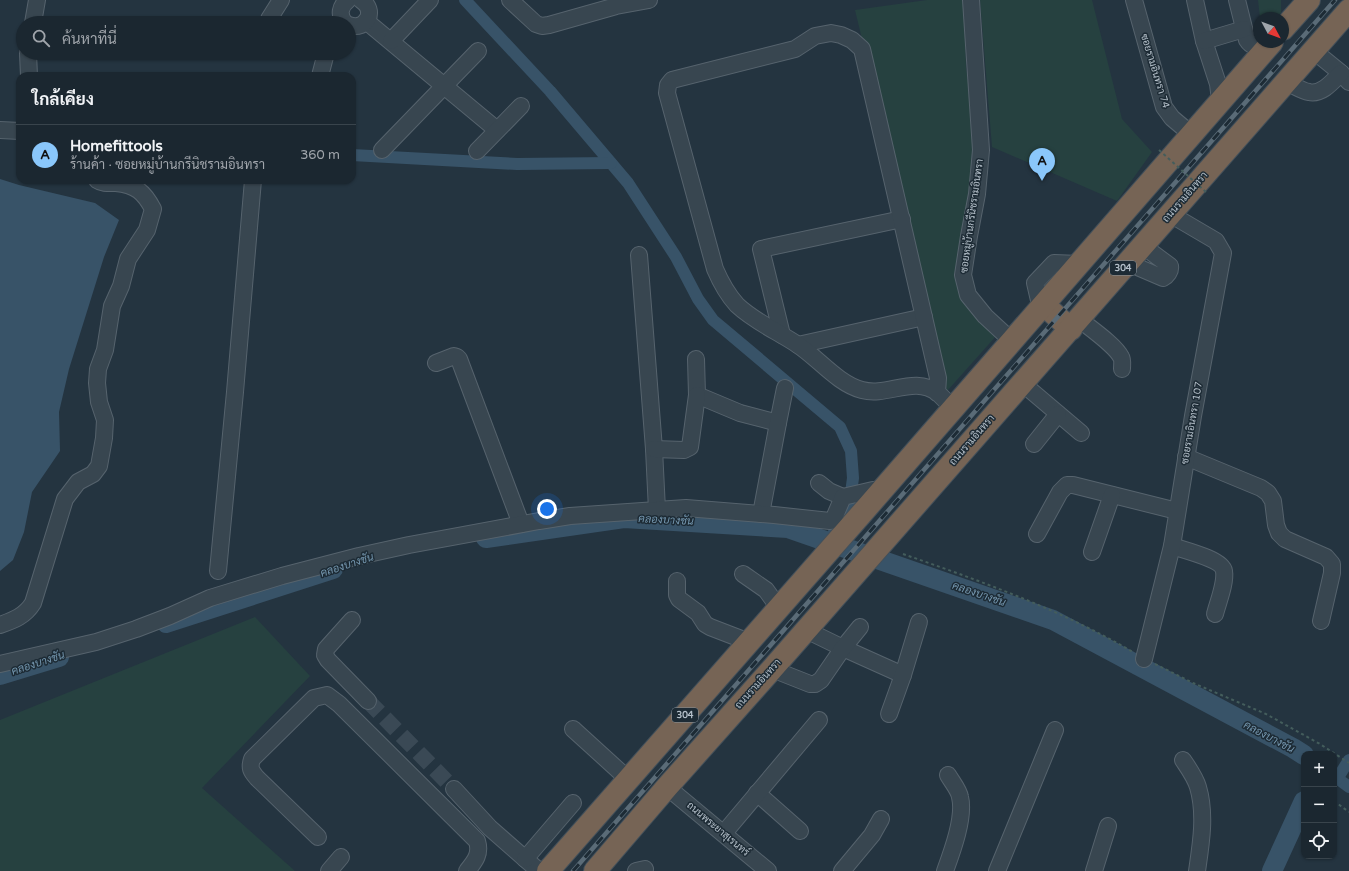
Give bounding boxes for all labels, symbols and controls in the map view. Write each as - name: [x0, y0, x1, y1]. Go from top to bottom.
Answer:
- north arrow: [1253, 12, 1289, 48]
- search box: [16, 16, 356, 60]
- icon: search: [30, 27, 52, 49]
- text: ค้นหาที่นี่: [62, 30, 117, 48]
- street label: ซอยรามอินทรา 74: [1138, 32, 1172, 110]
- text: ใกล้เคียง: [32, 89, 94, 110]
- text: Homefittools: [70, 137, 163, 155]
- text: A: [40, 147, 50, 163]
- text: 360 m: [300, 147, 340, 163]
- pin: A: [1029, 148, 1055, 181]
- text: ร้านค้า · ซอยหมู่บ้านกรีนิชรามอินทรา: [70, 157, 265, 173]
- street label: ซอยหมู่บ้านกรีนิชรามอินทรา: [957, 158, 987, 274]
- street label: ถนนรามอินทรา: [1160, 169, 1210, 225]
- road number: 304: [1110, 261, 1136, 275]
- street label: ซอยรามอินทรา 107: [1179, 381, 1205, 465]
- street label: ถนนรามอินทรา: [947, 412, 997, 468]
- your location: [537, 499, 557, 519]
- water label: คลองบางชัน: [638, 511, 694, 528]
- water label: คลองบางชัน: [318, 549, 375, 580]
- water label: คลองบางชัน: [951, 578, 1008, 609]
- water label: คลองบางชัน: [9, 647, 66, 678]
- street label: ถนนรามอินทรา: [733, 657, 784, 711]
- road number: 304: [672, 708, 698, 722]
- water label: คลองบางชัน: [1241, 717, 1297, 756]
- map controls: [1301, 751, 1337, 859]
- button: +: [1301, 751, 1337, 787]
- button: −: [1301, 787, 1337, 823]
- street label: ถนนพระยาสุเรนทร์: [684, 798, 753, 860]
- button: locate: [1301, 823, 1337, 859]

